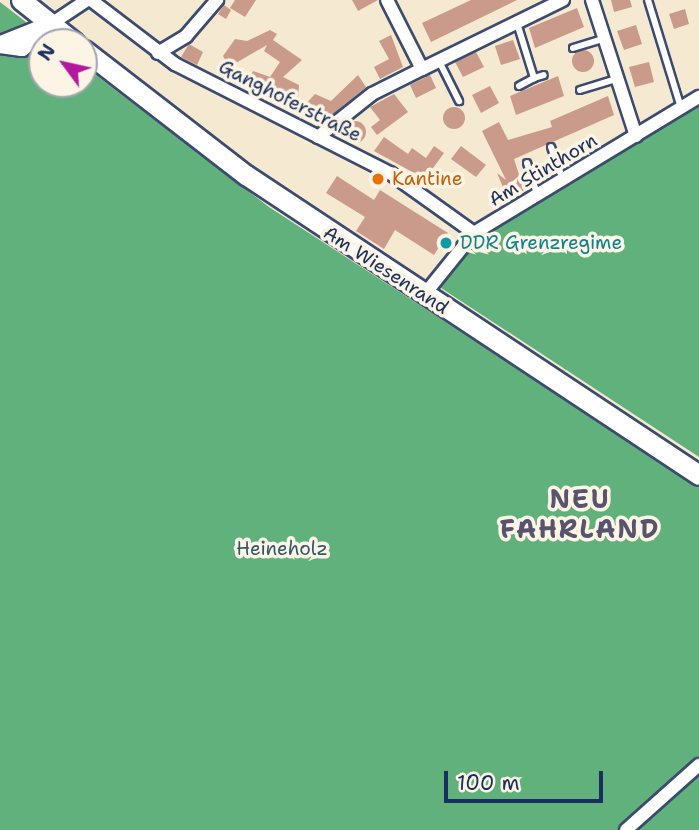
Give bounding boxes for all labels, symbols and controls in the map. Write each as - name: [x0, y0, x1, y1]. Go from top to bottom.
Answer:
- north arrow: [28, 28, 98, 98]
- text: N: [32, 39, 61, 66]
- street label: Ganghoferstraße: [215, 55, 365, 147]
- street label: Am Stinthorn: [485, 129, 601, 211]
- place label: Kantine: [392, 168, 462, 190]
- marker: Kantine: [370, 171, 386, 187]
- street label: Am Wiesenrand: [319, 221, 453, 319]
- place label: DDR Grenzregime: [460, 232, 622, 254]
- marker: DDR Grenzregime: [438, 235, 454, 251]
- district label: NEU FAHRLAND: [501, 483, 659, 544]
- park label: Heineholz: [236, 538, 328, 560]
- scale bar: [447, 756, 606, 800]
- text: 100 m: [457, 769, 520, 797]

